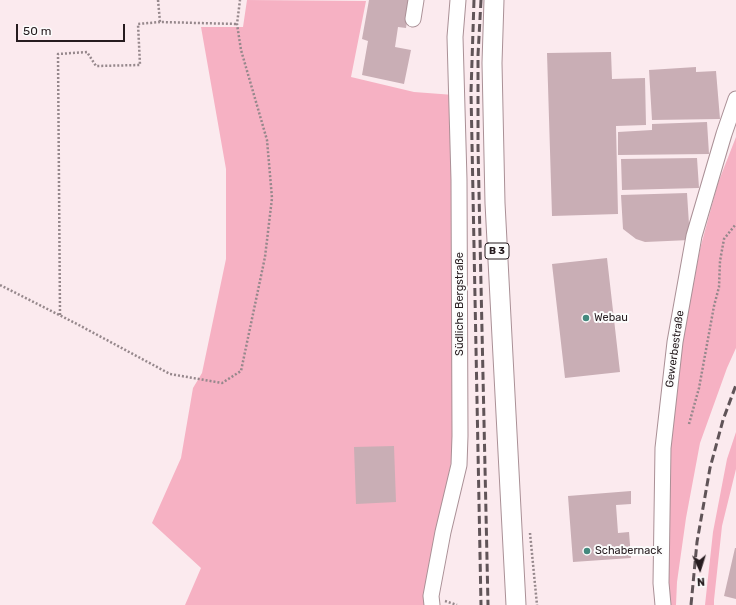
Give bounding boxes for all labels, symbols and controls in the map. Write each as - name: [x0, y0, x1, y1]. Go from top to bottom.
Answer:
- scale bar: [18, 16, 127, 42]
- text: 50 m: [23, 24, 51, 38]
- road number: B 3: [485, 243, 509, 259]
- street label: Südliche Bergstraße: [453, 252, 467, 356]
- street label: Gewerbestraße: [663, 310, 687, 388]
- place label: Webau: [594, 311, 628, 325]
- marker: Webau: [581, 313, 591, 323]
- place label: Schabernack: [595, 544, 662, 558]
- marker: Schabernack: [582, 546, 592, 556]
- north arrow: [680, 549, 720, 589]
- text: N: [696, 575, 705, 588]

